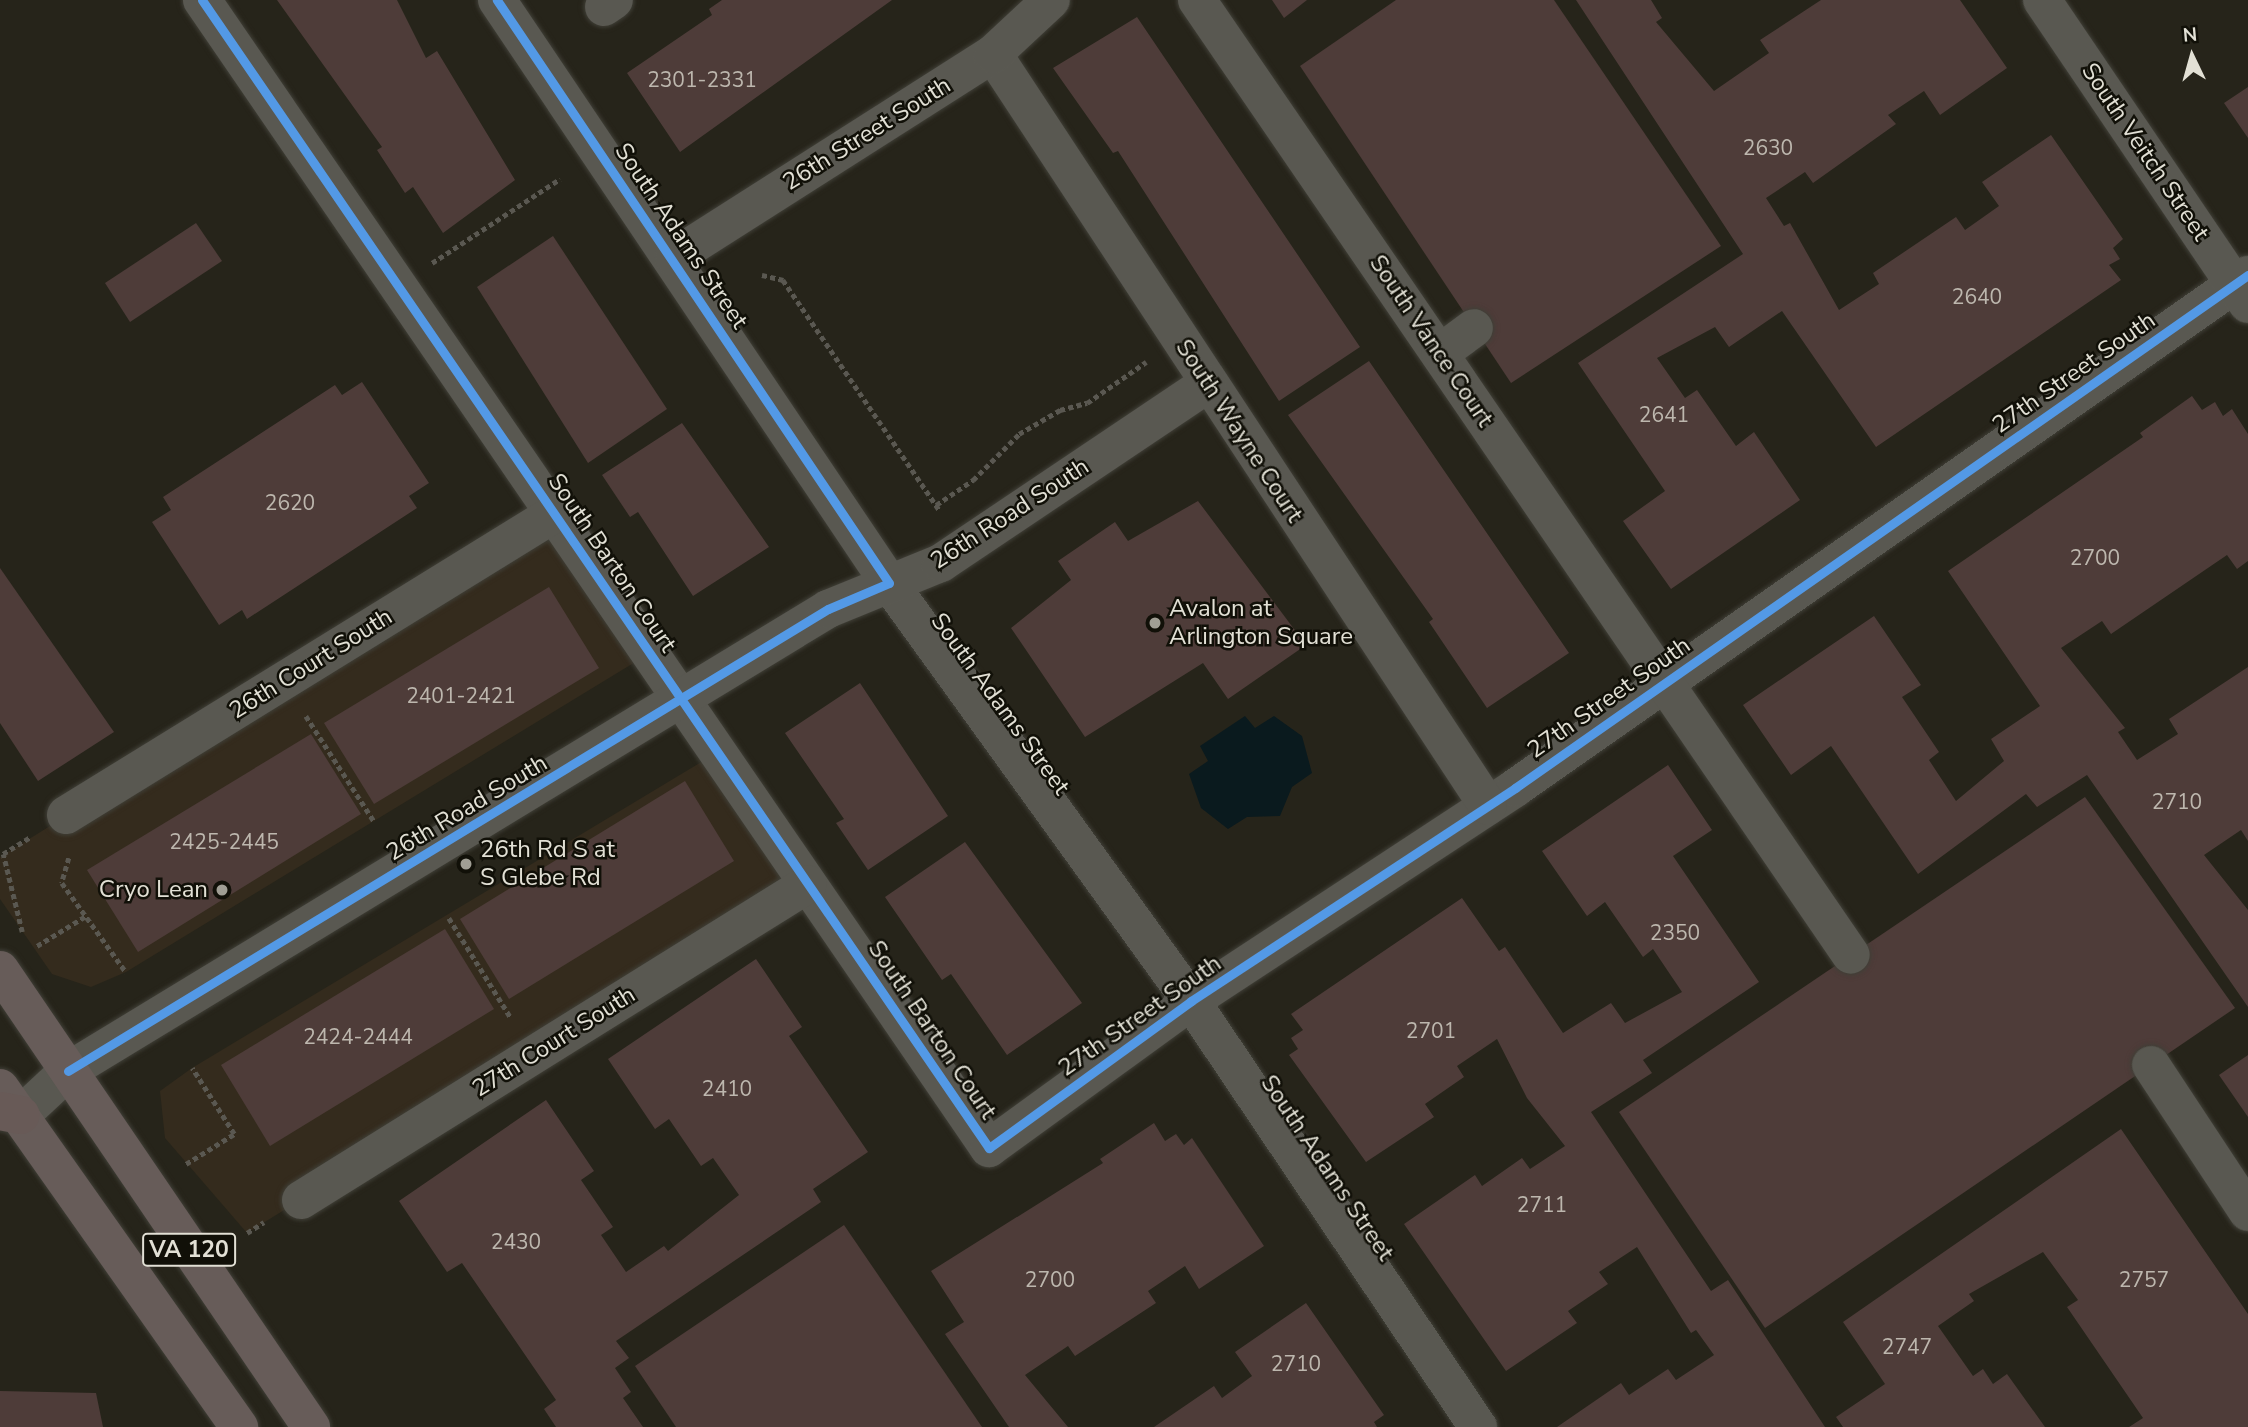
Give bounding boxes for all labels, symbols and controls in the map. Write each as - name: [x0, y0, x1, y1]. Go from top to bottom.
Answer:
- north arrow: [2157, 21, 2227, 91]
- text: N: [2182, 22, 2198, 49]
- street label: South Veitch Street: [2075, 58, 2215, 246]
- house number: 2301-2331: [647, 67, 757, 93]
- street label: 26th Street South: [778, 71, 956, 197]
- house number: 2630: [1743, 135, 1793, 161]
- street label: South Adams Street: [608, 138, 754, 334]
- street label: South Vance Court: [1363, 250, 1499, 432]
- house number: 2640: [1952, 284, 2002, 310]
- street label: 27th Street South: [1987, 306, 2161, 440]
- street label: South Wayne Court: [1169, 334, 1309, 528]
- house number: 2641: [1639, 402, 1689, 428]
- street label: 26th Road South: [926, 452, 1094, 576]
- street label: South Barton Court: [542, 468, 682, 658]
- house number: 2620: [265, 490, 315, 516]
- house number: 2700: [2070, 545, 2120, 571]
- place label: Avalon at Arlington Square: [1169, 595, 1353, 651]
- street label: 26th Court South: [224, 602, 398, 726]
- street label: South Adams Street: [924, 608, 1076, 800]
- marker: Avalon at Arlington Square: [1147, 615, 1163, 631]
- street label: 27th Street South: [1522, 631, 1696, 765]
- house number: 2401-2421: [406, 683, 516, 709]
- street label: 26th Road South: [381, 749, 553, 867]
- house number: 2710: [2152, 789, 2202, 815]
- house number: 2425-2445: [169, 829, 279, 855]
- place label: 26th Rd S at S Glebe Rd: [480, 836, 615, 892]
- marker: 26th Rd S at S Glebe Rd: [458, 856, 474, 872]
- place label: Cryo Lean: [99, 876, 208, 904]
- marker: Cryo Lean: [214, 882, 230, 898]
- house number: 2350: [1650, 920, 1700, 946]
- street label: South Barton Court: [862, 935, 1002, 1125]
- street label: 27th Street South: [1053, 949, 1227, 1083]
- street label: 27th Court South: [467, 980, 641, 1104]
- house number: 2701: [1406, 1018, 1456, 1044]
- house number: 2424-2444: [303, 1024, 413, 1050]
- street label: South Adams Street: [1254, 1070, 1400, 1266]
- house number: 2410: [702, 1076, 752, 1102]
- house number: 2711: [1517, 1192, 1567, 1218]
- house number: 2430: [491, 1229, 541, 1255]
- road number: VA 120: [142, 1231, 236, 1270]
- house number: 2700: [1025, 1267, 1075, 1293]
- house number: 2757: [2119, 1267, 2169, 1293]
- house number: 2747: [1882, 1334, 1932, 1360]
- house number: 2710: [1271, 1351, 1321, 1377]

